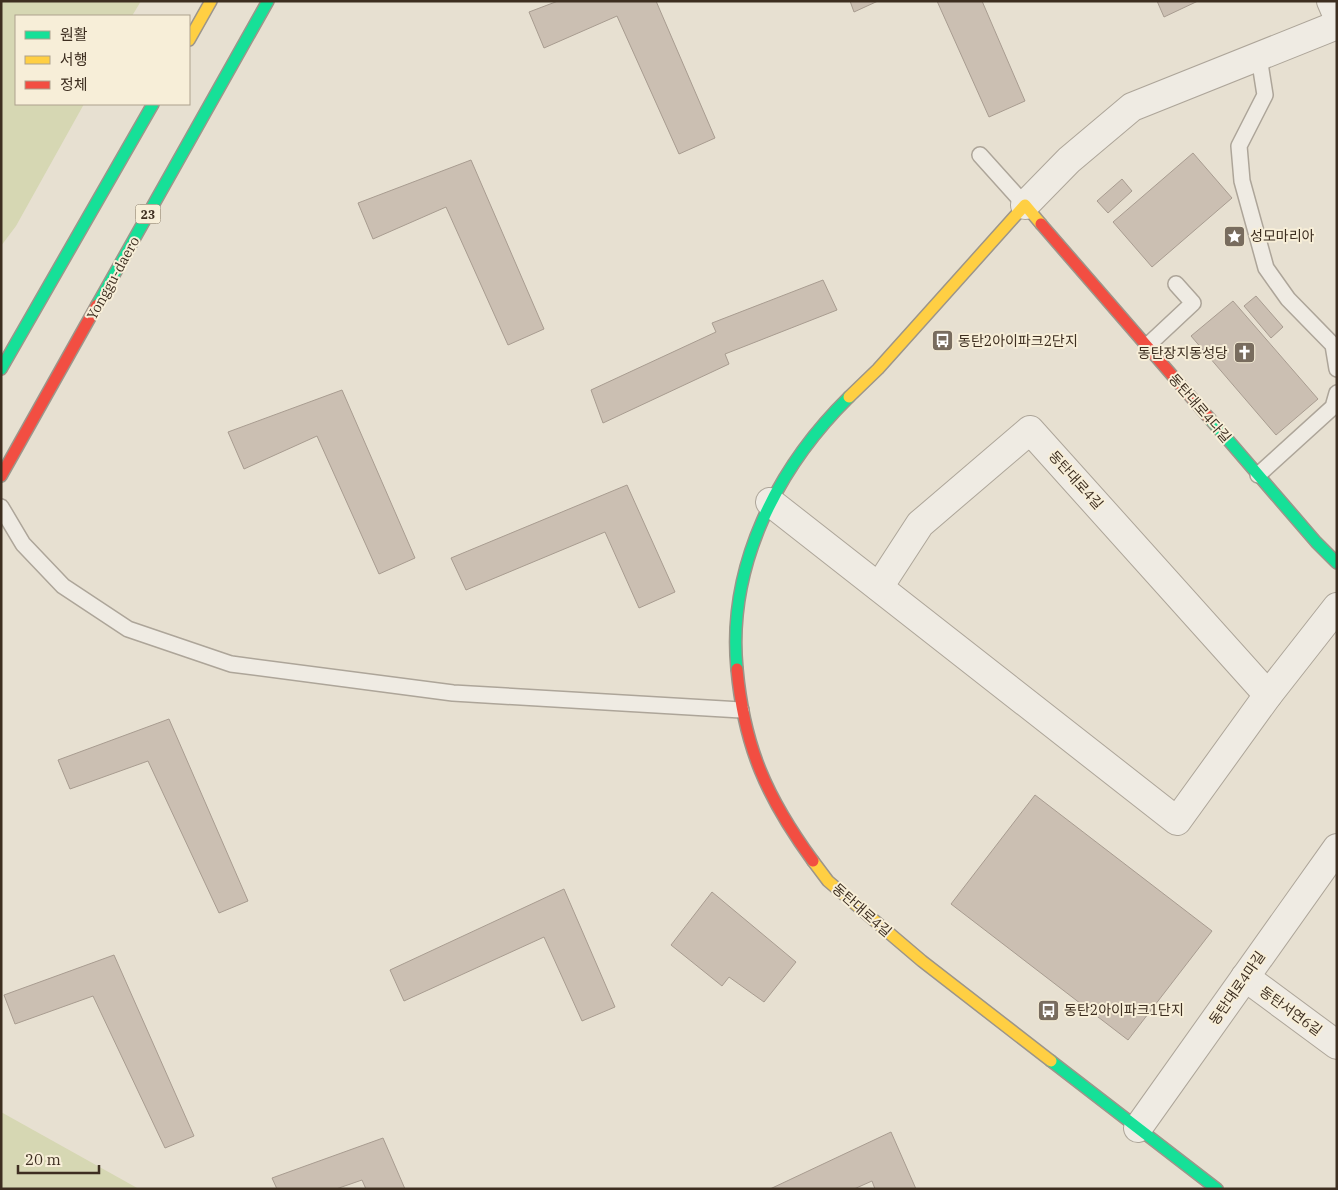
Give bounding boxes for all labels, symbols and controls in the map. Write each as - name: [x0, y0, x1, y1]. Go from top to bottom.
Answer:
- legend: [15, 15, 190, 105]
- text: 원활: [60, 25, 88, 44]
- text: 서행: [60, 50, 88, 69]
- text: 정체: [60, 75, 88, 94]
- road number: 23: [136, 204, 160, 223]
- place icon: 성모마리아: [1222, 224, 1246, 248]
- place label: 성모마리아: [1250, 227, 1315, 245]
- street label: Yonggu-daero: [83, 233, 143, 323]
- bus stop icon: 동탄2아이파크2단지: [930, 329, 954, 353]
- place label: 동탄2아이파크2단지: [958, 332, 1078, 350]
- church icon: 동탄장지동성당: [1232, 341, 1256, 365]
- place label: 동탄장지동성당: [1138, 344, 1228, 362]
- street label: 동탄대로4다길: [1165, 370, 1235, 446]
- street label: 동탄대로4길: [1045, 447, 1107, 513]
- street label: 동탄대로4길: [829, 879, 895, 941]
- street label: 동탄대로4마길: [1205, 948, 1269, 1028]
- street label: 동탄서연6길: [1256, 982, 1326, 1040]
- bus stop icon: 동탄2아이파크1단지: [1036, 998, 1060, 1022]
- place label: 동탄2아이파크1단지: [1064, 1001, 1184, 1019]
- scale bar: [18, 1142, 99, 1174]
- text: 20 m: [25, 1150, 61, 1169]

